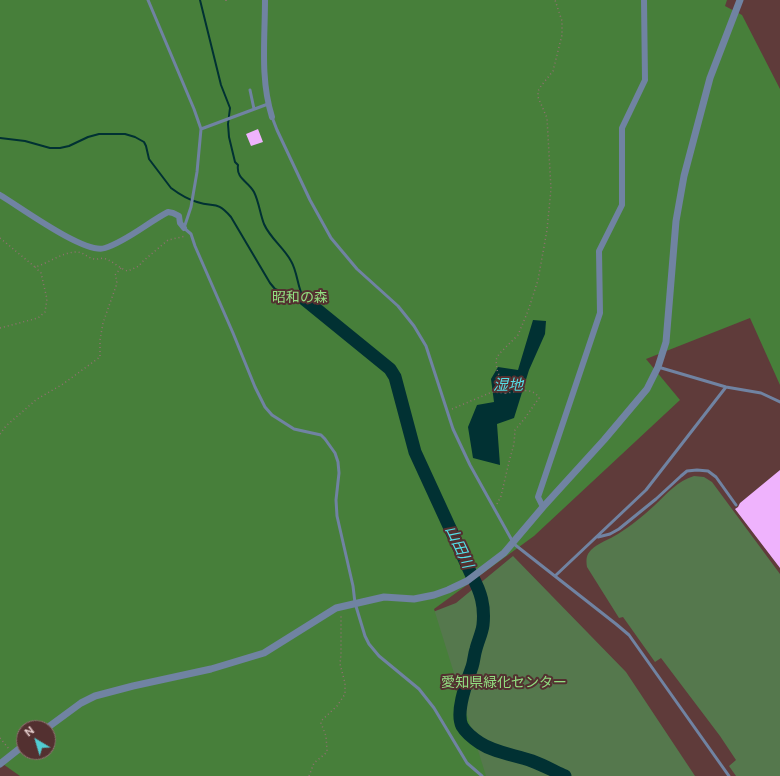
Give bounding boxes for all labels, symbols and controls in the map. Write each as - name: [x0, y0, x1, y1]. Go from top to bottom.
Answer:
- park label: 昭和の森: [272, 290, 328, 306]
- water label: 湿地: [493, 376, 523, 394]
- water label: 山田川: [441, 523, 477, 571]
- park label: 愛知県緑化センター: [441, 675, 567, 691]
- north arrow: [16, 720, 56, 760]
- text: N: [22, 724, 36, 739]

